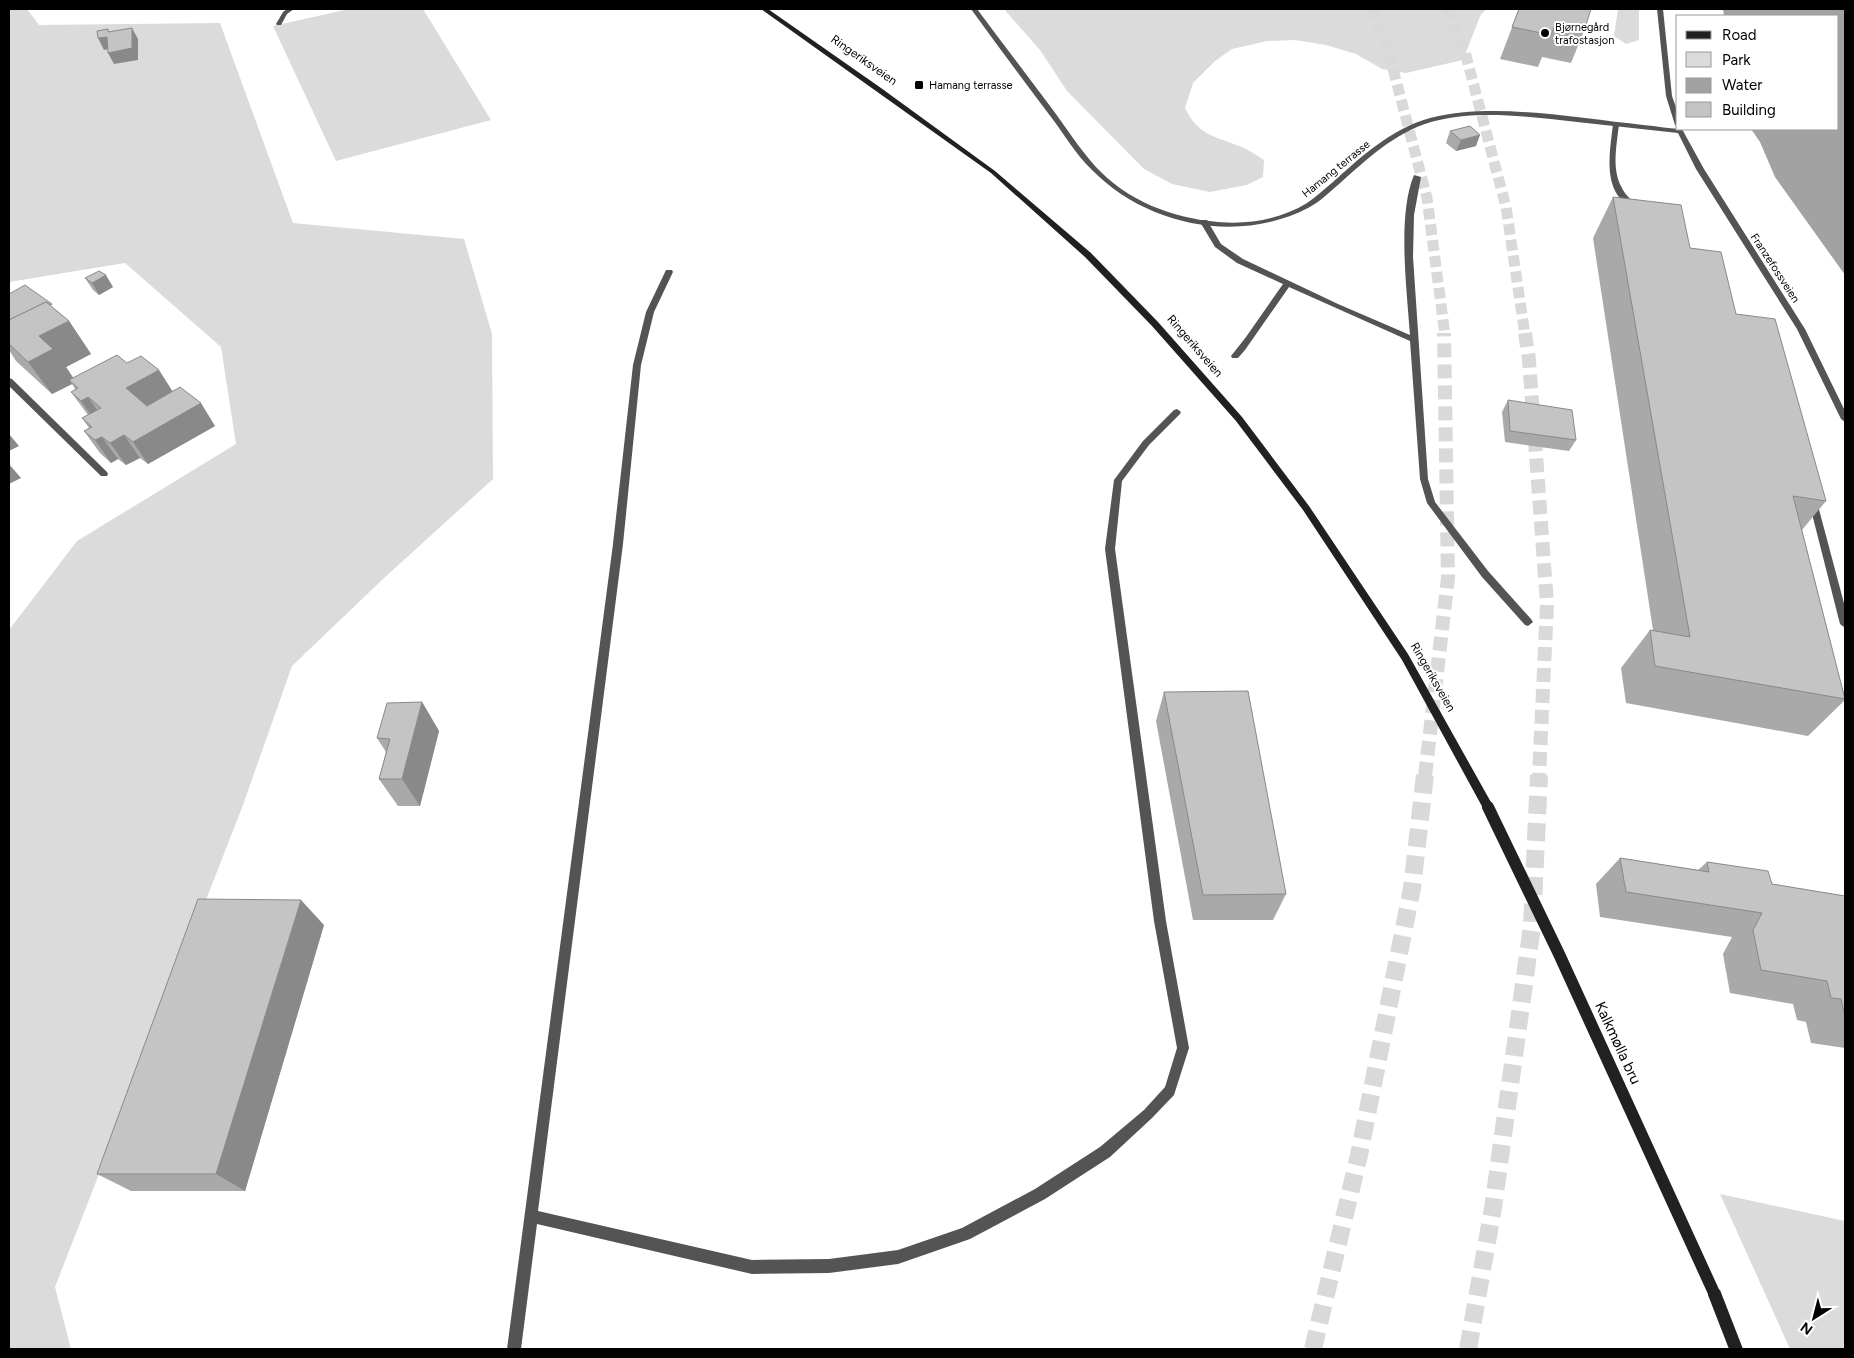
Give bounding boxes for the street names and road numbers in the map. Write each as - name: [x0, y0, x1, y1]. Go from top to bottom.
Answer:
- street label: Ringeriksveien: [828, 32, 900, 88]
- street label: Hamang terrasse: [1299, 138, 1373, 200]
- street label: Franzefossveien: [1748, 231, 1802, 305]
- street label: Ringeriksveien: [1164, 312, 1226, 380]
- street label: Ringeriksveien: [1408, 640, 1459, 714]
- street label: Kalkmølla bru: [1591, 999, 1645, 1087]

